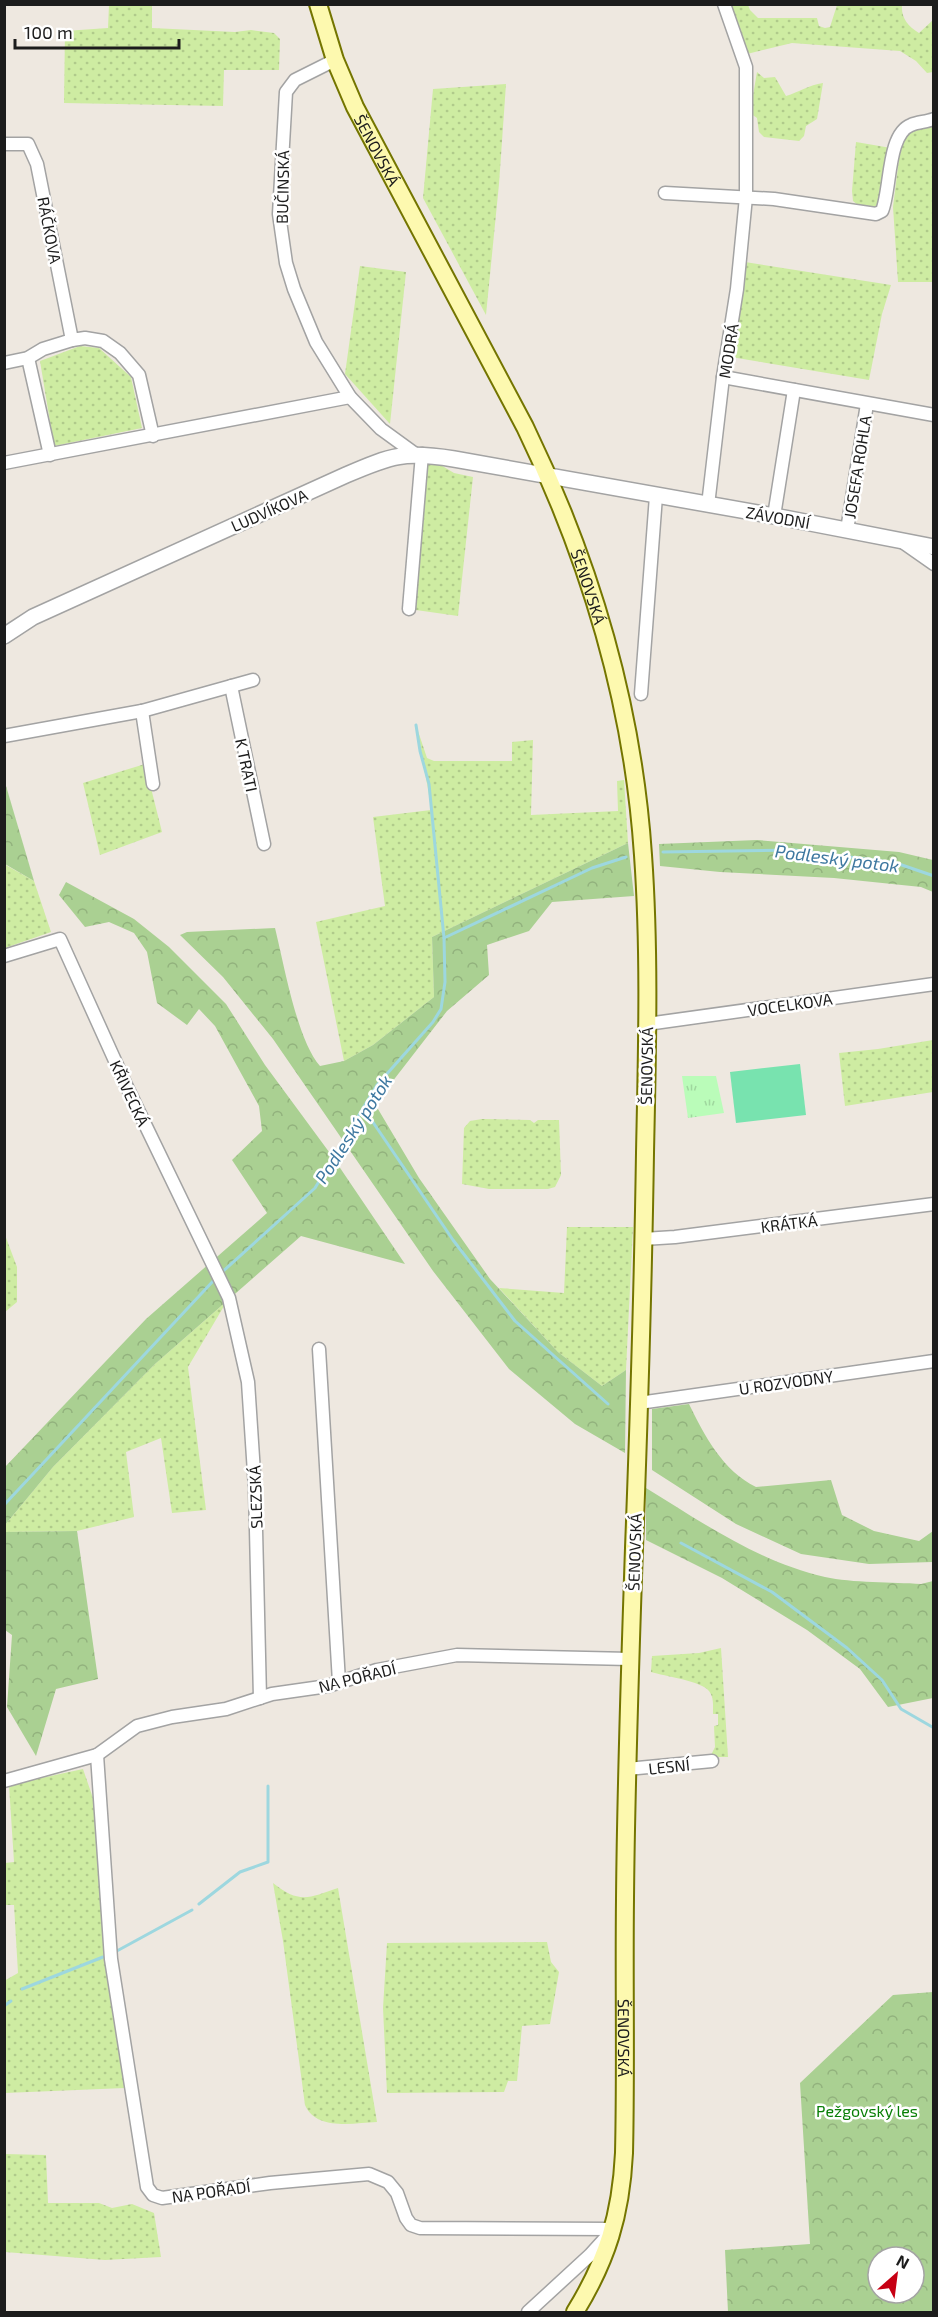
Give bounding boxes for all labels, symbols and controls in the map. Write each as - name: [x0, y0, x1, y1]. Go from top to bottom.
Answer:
- scale bar: [15, 12, 178, 50]
- text: 100 m: [24, 21, 73, 43]
- street label: ŠENOVSKÁ: [351, 111, 404, 189]
- street label: BUČINSKÁ: [272, 150, 292, 224]
- street label: RÁČKOVA: [34, 195, 66, 265]
- street label: MODRÁ: [714, 322, 742, 380]
- street label: JOSEFA ROHLA: [839, 414, 875, 520]
- street label: LUDVÍKOVA: [228, 485, 310, 535]
- street label: ZÁVODNÍ: [744, 502, 812, 532]
- street label: ŠENOVSKÁ: [568, 546, 610, 626]
- street label: K TRATI: [232, 737, 262, 793]
- water label: Podleský potok: [774, 839, 900, 877]
- street label: VOCELKOVA: [746, 989, 834, 1019]
- street label: ŠENOVSKÁ: [636, 1027, 656, 1105]
- street label: KŘIVECKÁ: [106, 1057, 154, 1129]
- water label: Podleský potok: [310, 1071, 396, 1187]
- street label: KRÁTKÁ: [760, 1210, 819, 1236]
- street label: U ROZVODNY: [738, 1366, 834, 1398]
- street label: SLEZSKÁ: [244, 1465, 266, 1529]
- street label: ŠENOVSKÁ: [623, 1513, 645, 1591]
- street label: NA POŘADÍ: [316, 1658, 399, 1696]
- street label: LESNÍ: [647, 1754, 691, 1778]
- street label: ŠENOVSKÁ: [615, 1999, 634, 2077]
- park label: Pežgovský les: [816, 2101, 918, 2120]
- street label: NA POŘADÍ: [170, 2176, 252, 2206]
- north arrow: [866, 2245, 926, 2305]
- text: N: [894, 2250, 913, 2272]

